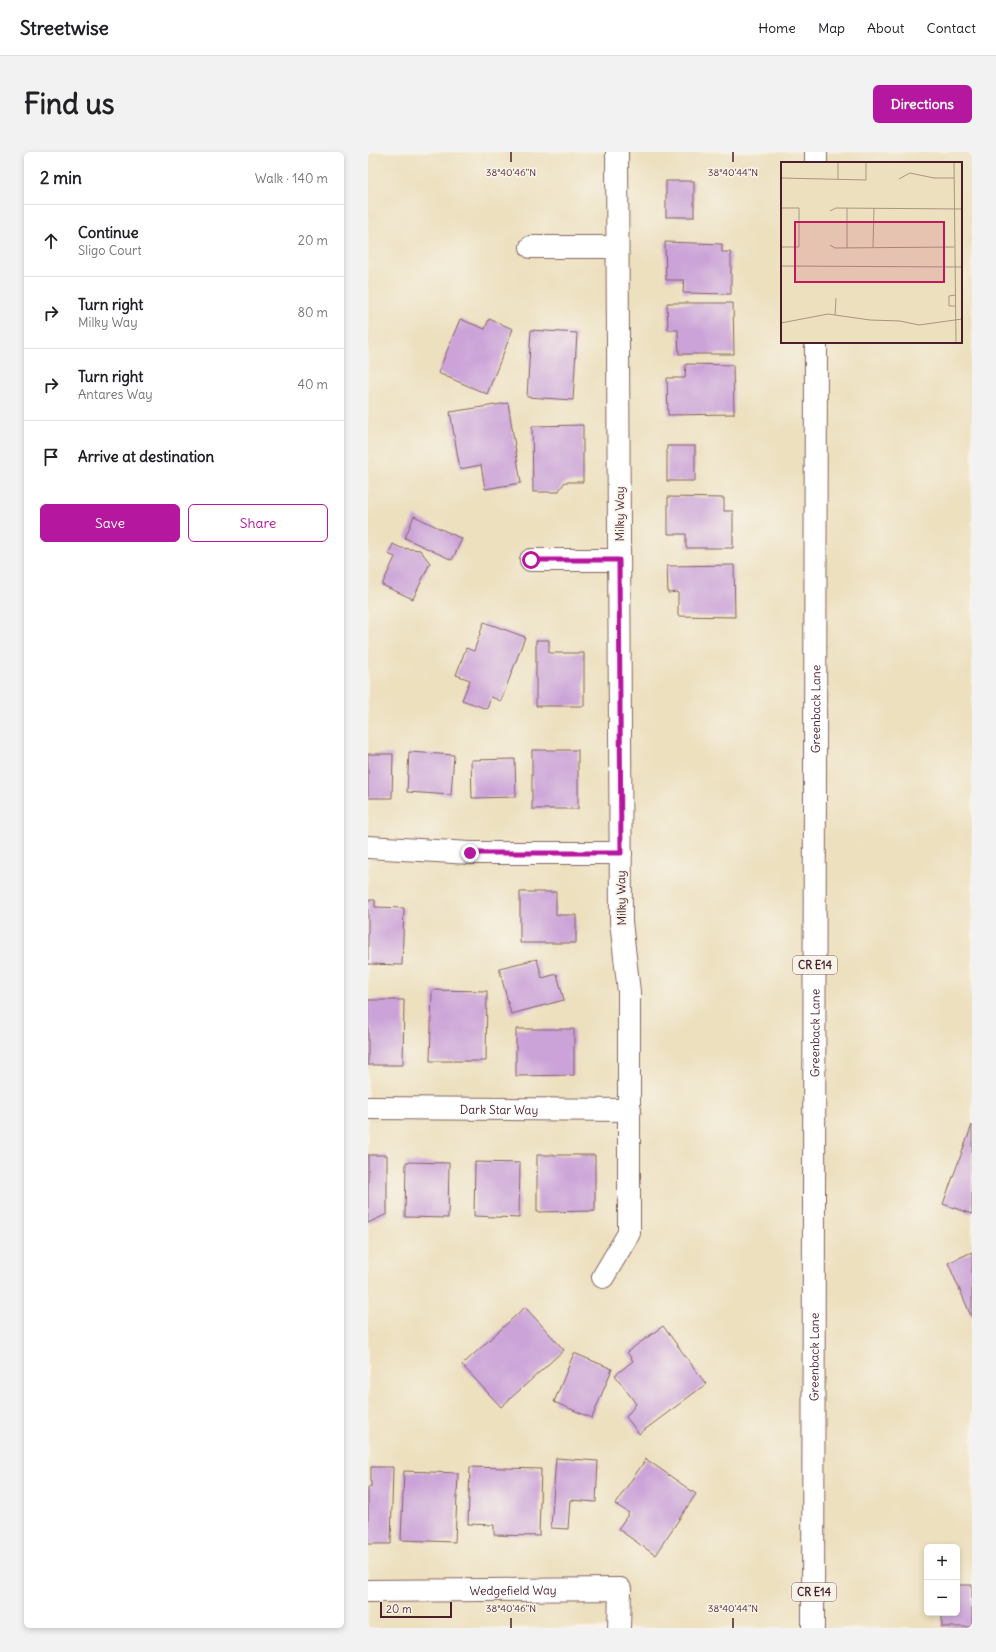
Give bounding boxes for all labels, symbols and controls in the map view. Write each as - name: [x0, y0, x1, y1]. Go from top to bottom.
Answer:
- text: Streetwise: [20, 16, 109, 40]
- text: Home: [758, 19, 796, 37]
- text: Map: [818, 19, 845, 37]
- text: About: [867, 19, 905, 37]
- text: Contact: [927, 19, 976, 37]
- button: Directions: [873, 85, 972, 123]
- text: Find us: [24, 86, 115, 122]
- inset map: [781, 162, 962, 343]
- text: 38°40'46"N: [486, 166, 536, 179]
- text: 38°40'44"N: [708, 166, 758, 179]
- text: 2 min: [40, 167, 82, 189]
- text: Walk · 140 m: [255, 170, 328, 187]
- text: Continue: [78, 223, 139, 242]
- icon: ahead: [40, 230, 62, 252]
- text: 20 m: [298, 232, 328, 249]
- text: Sligo Court: [78, 242, 142, 259]
- text: Turn right: [78, 295, 143, 314]
- icon: right: [40, 302, 62, 324]
- text: 80 m: [297, 304, 328, 321]
- text: Milky Way: [78, 314, 138, 331]
- text: Turn right: [78, 367, 143, 386]
- icon: right: [40, 374, 62, 396]
- text: 40 m: [297, 376, 328, 393]
- text: Antares Way: [78, 386, 153, 403]
- icon: arrive: [40, 446, 62, 468]
- text: Arrive at destination: [78, 447, 214, 466]
- street label: Milky Way: [612, 487, 627, 541]
- button: Save: [40, 504, 180, 542]
- button: Share: [188, 504, 328, 542]
- route start: [522, 551, 540, 569]
- street label: Greenback Lane: [808, 665, 823, 753]
- route end: [461, 844, 479, 862]
- street label: Milky Way: [613, 870, 629, 926]
- road number: CR E14: [793, 956, 837, 974]
- street label: Greenback Lane: [807, 989, 822, 1077]
- street label: Dark Star Way: [460, 1101, 538, 1117]
- street label: Greenback Lane: [806, 1313, 821, 1401]
- map controls: [924, 1544, 960, 1616]
- button: +: [924, 1544, 960, 1580]
- button: −: [924, 1580, 960, 1616]
- street label: Wedgefield Way: [469, 1582, 557, 1598]
- road number: CR E14: [792, 1583, 836, 1601]
- scale bar: [380, 1600, 452, 1619]
- text: 20 m: [386, 1602, 412, 1616]
- text: 38°40'46"N: [486, 1602, 536, 1615]
- text: 38°40'44"N: [708, 1602, 758, 1615]

